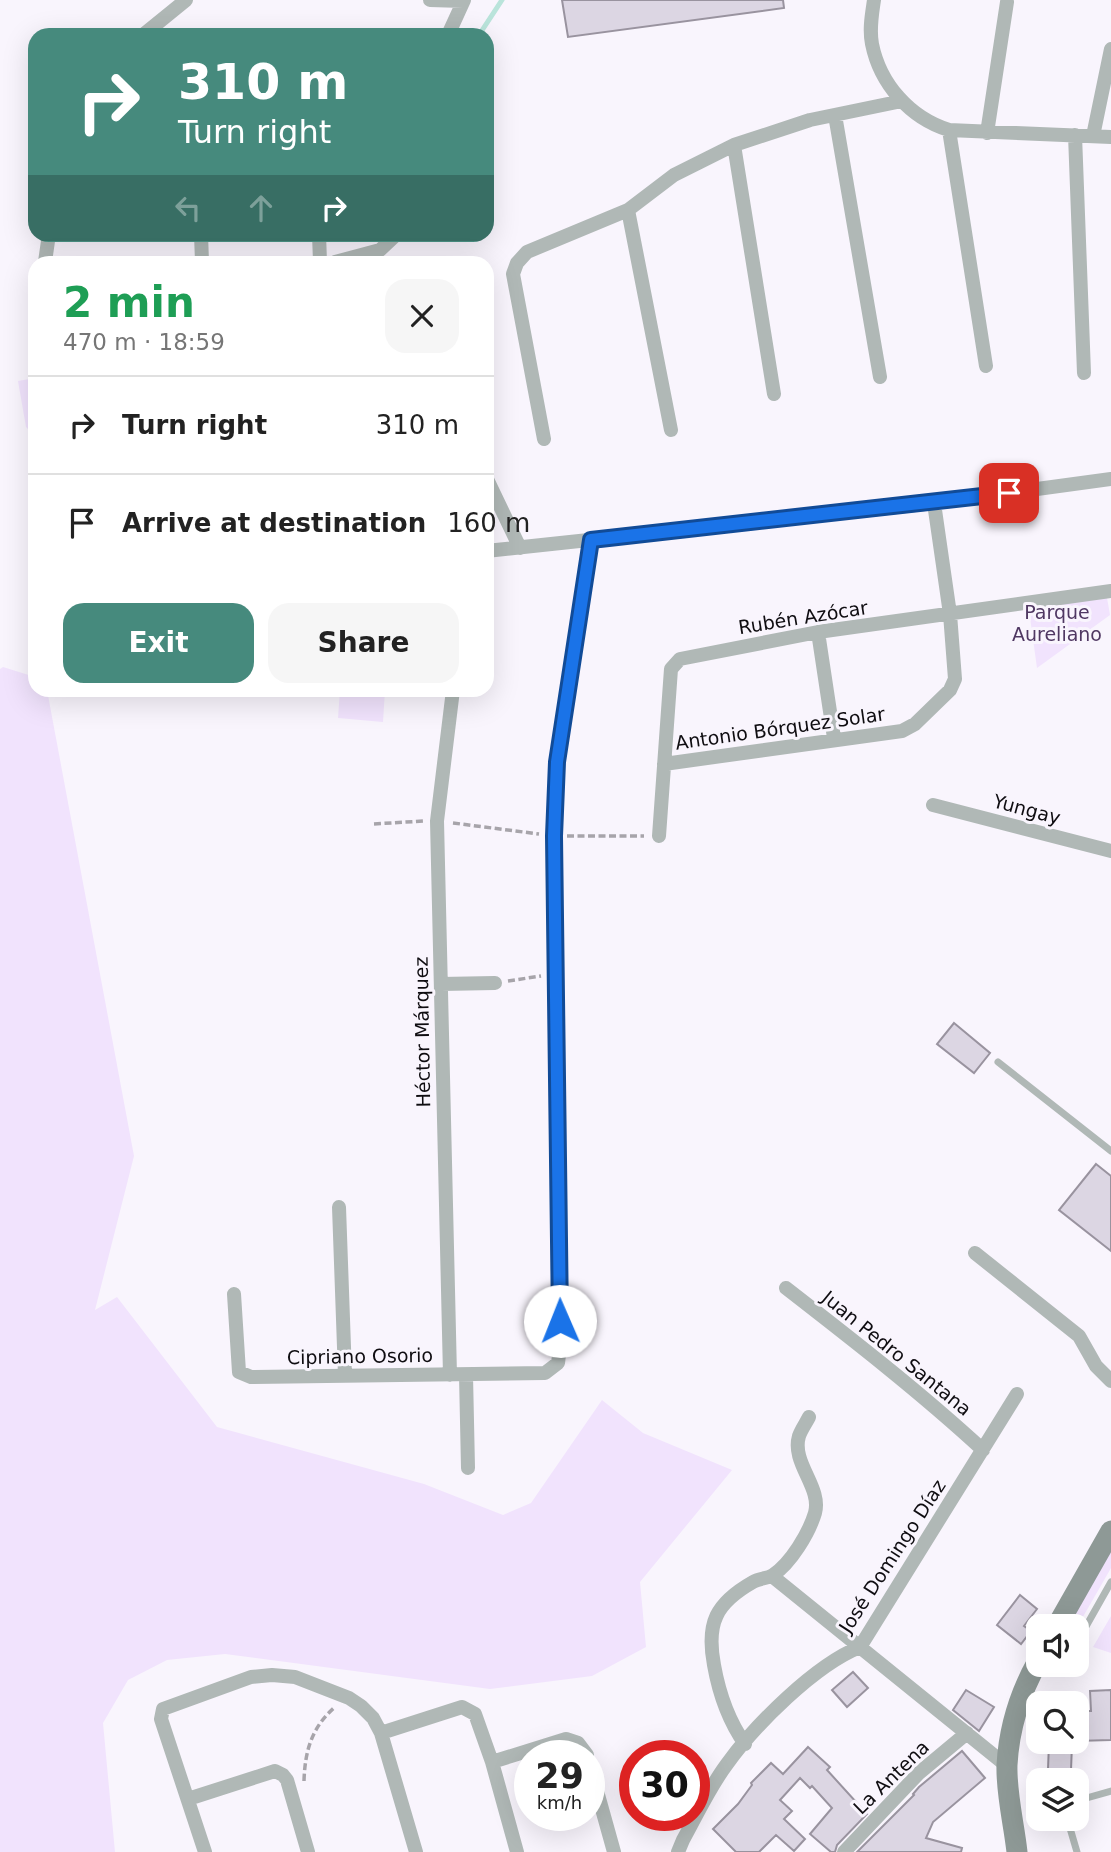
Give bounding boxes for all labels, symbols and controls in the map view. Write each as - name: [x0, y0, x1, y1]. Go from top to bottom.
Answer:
- text: 310 m: [178, 54, 348, 111]
- icon: right: [63, 56, 154, 147]
- text: Turn right: [178, 113, 331, 151]
- icon: left: [169, 189, 207, 227]
- icon: ahead: [242, 189, 280, 227]
- icon: right: [315, 189, 353, 227]
- text: 2 min: [63, 278, 195, 327]
- button: close: [385, 279, 459, 353]
- text: 470 m · 18:59: [63, 329, 225, 355]
- icon: right: [63, 406, 101, 444]
- text: Turn right: [122, 410, 267, 440]
- text: 310 m: [376, 410, 459, 440]
- pin: [979, 463, 1039, 523]
- icon: arrive: [990, 474, 1028, 512]
- icon: arrive: [63, 504, 101, 542]
- text: Arrive at destination: [122, 508, 426, 538]
- text: 160 m: [447, 508, 530, 538]
- street label: Rubén Azócar: [737, 596, 869, 638]
- park label: Parque Aureliano: [1012, 601, 1102, 645]
- button: Exit: [63, 603, 254, 683]
- button: Share: [268, 603, 459, 683]
- street label: Antonio Bórquez Solar: [674, 702, 886, 754]
- street label: Yungay: [990, 789, 1063, 828]
- street label: Héctor Márquez: [410, 956, 434, 1108]
- position arrow: [523, 1284, 597, 1358]
- street label: Juan Pedro Santana: [817, 1285, 976, 1420]
- street label: Cipriano Osorio: [287, 1344, 433, 1368]
- street label: José Domingo Díaz: [834, 1475, 950, 1638]
- map controls: [1026, 1614, 1089, 1831]
- button: sound: [1026, 1614, 1089, 1677]
- button: search: [1026, 1691, 1089, 1754]
- street label: La Antena: [849, 1736, 933, 1818]
- speed limit sign: 30: [619, 1740, 710, 1831]
- text: 29: [535, 1756, 584, 1796]
- button: layers: [1026, 1768, 1089, 1831]
- text: km/h: [537, 1792, 582, 1813]

